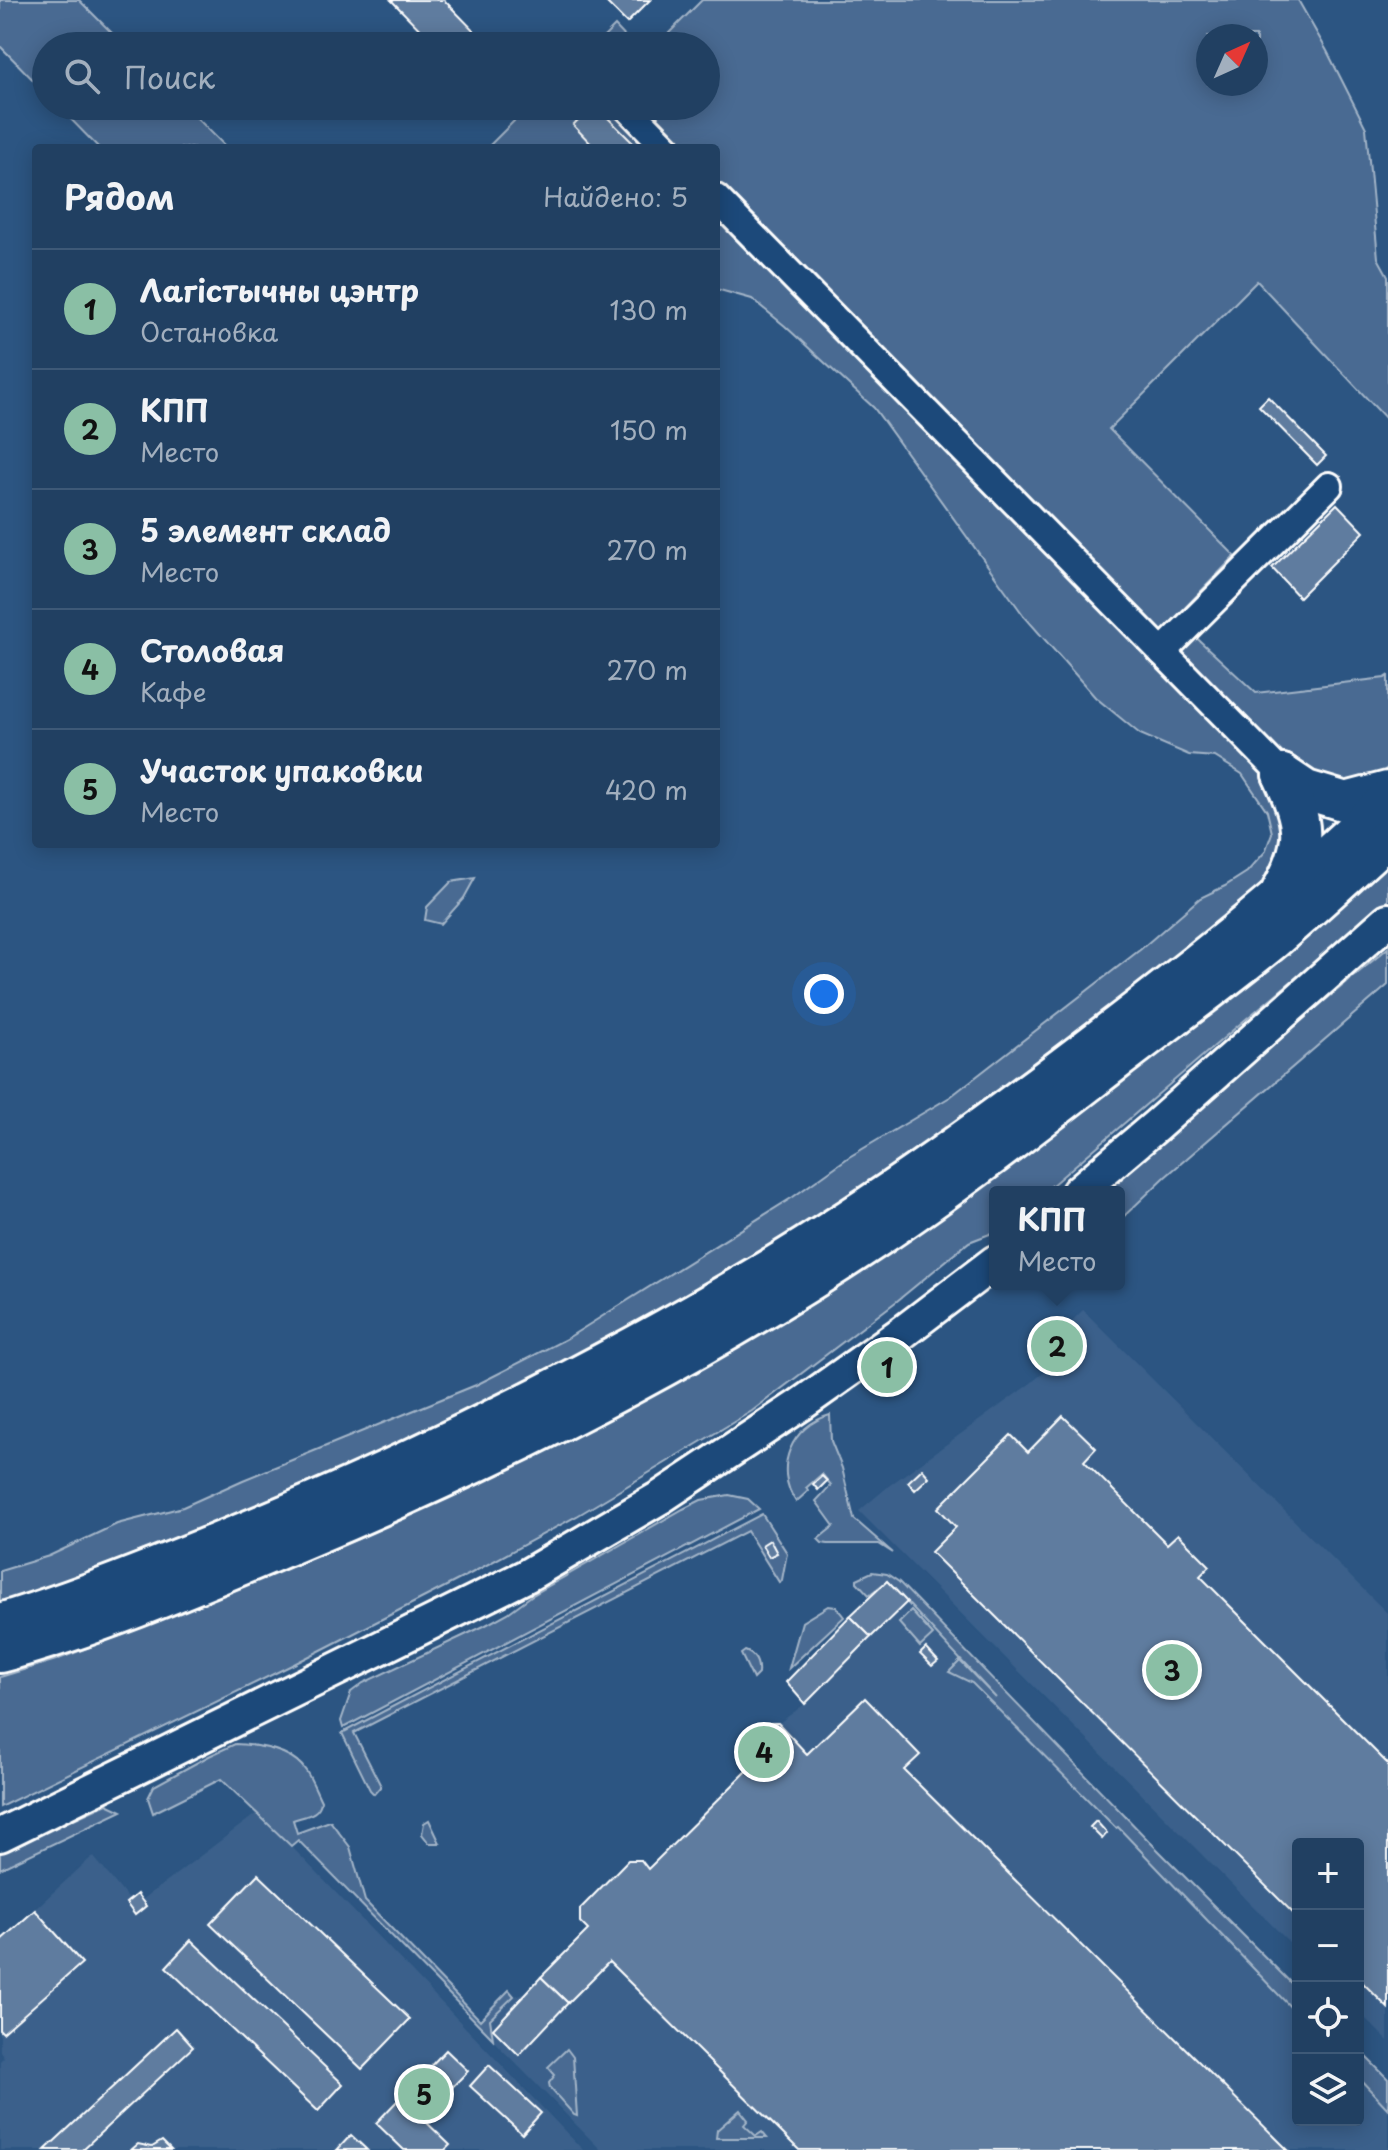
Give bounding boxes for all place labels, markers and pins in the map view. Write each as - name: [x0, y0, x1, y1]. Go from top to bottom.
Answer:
- pin: 2: [1031, 1316, 1083, 1376]
- pin: 1: [861, 1337, 913, 1397]
- pin: 3: [1146, 1640, 1198, 1700]
- pin: 4: [738, 1722, 790, 1782]
- pin: 5: [398, 2064, 450, 2124]

